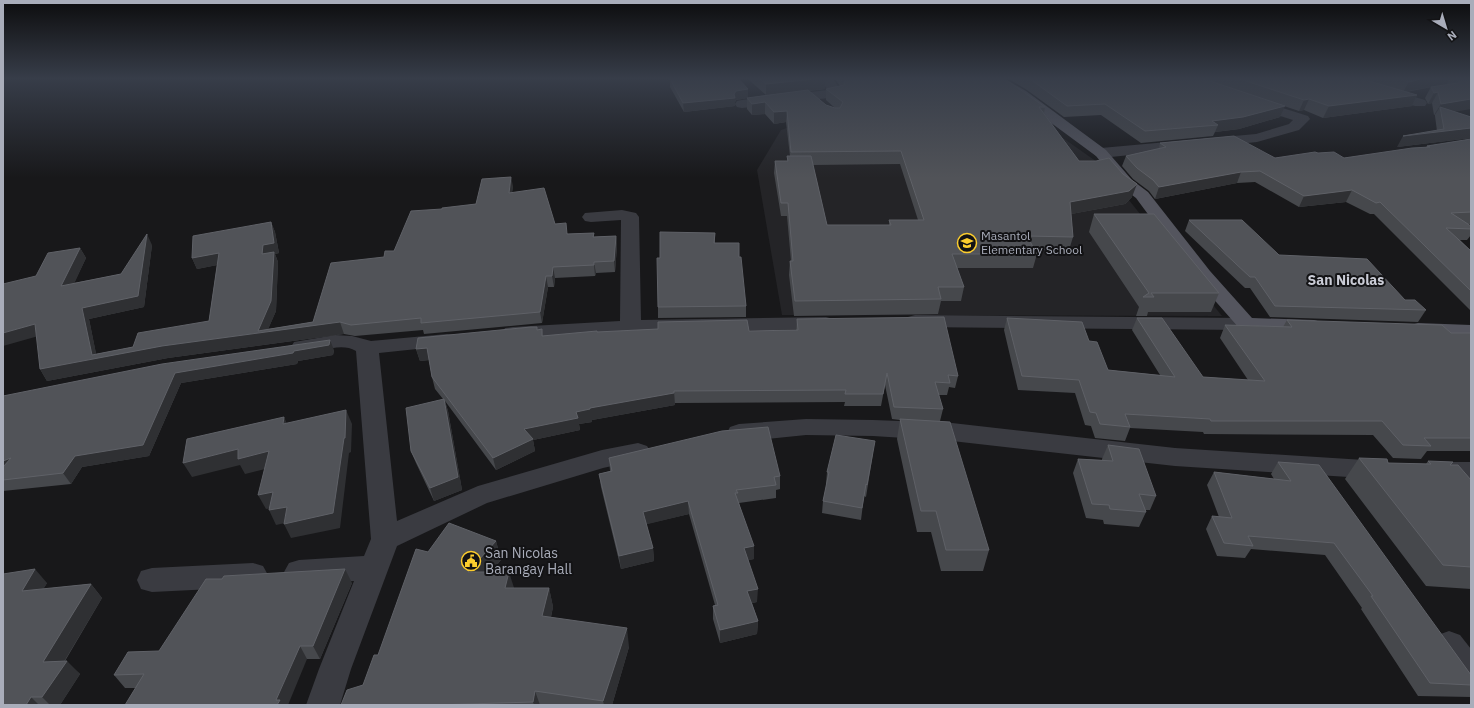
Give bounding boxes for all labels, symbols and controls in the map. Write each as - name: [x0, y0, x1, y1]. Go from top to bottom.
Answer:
- north arrow: [1426, 8, 1466, 48]
- text: N: [1445, 28, 1460, 44]
- place label: Masantol Elementary School: [981, 228, 1082, 257]
- school or university icon: Masantol Elementary School: [956, 232, 978, 254]
- district label: San Nicolas: [1308, 271, 1384, 289]
- place label: San Nicolas Barangay Hall: [485, 544, 572, 578]
- public building icon: San Nicolas Barangay Hall: [460, 550, 482, 572]

